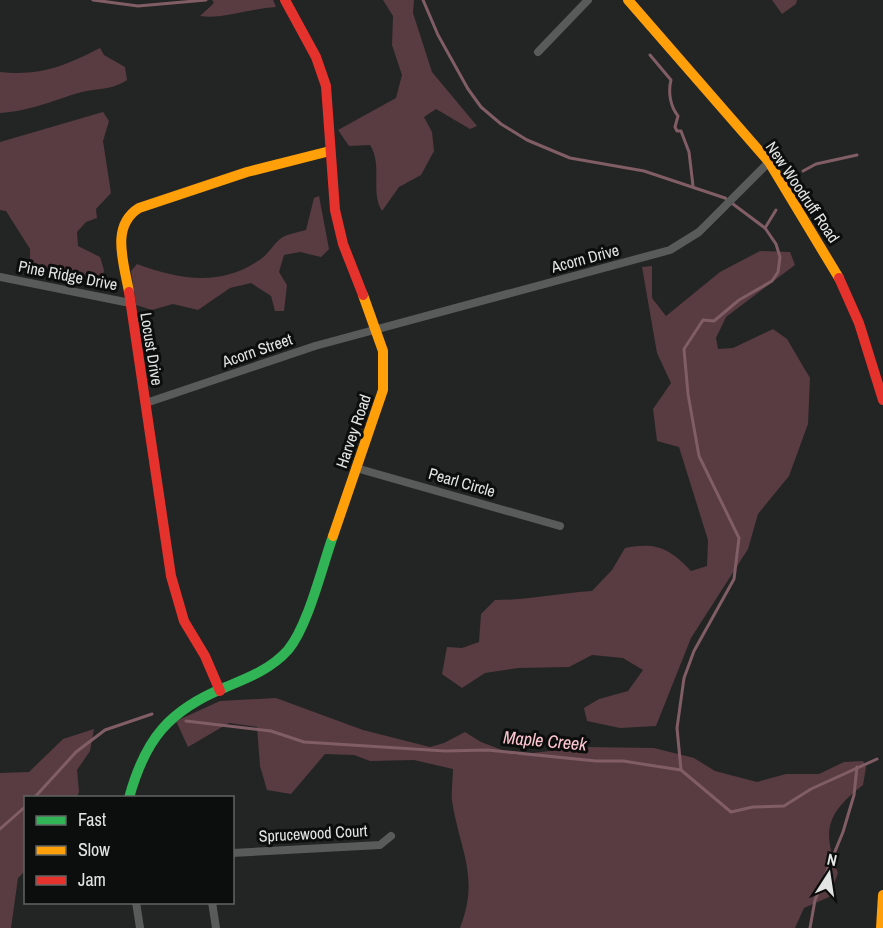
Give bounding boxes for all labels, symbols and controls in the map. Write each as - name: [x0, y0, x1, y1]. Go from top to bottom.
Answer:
- street label: New Woodruff Road: [761, 137, 845, 247]
- street label: Acorn Drive: [548, 238, 621, 278]
- street label: Pine Ridge Drive: [17, 255, 119, 295]
- street label: Locust Drive: [135, 311, 169, 387]
- street label: Acorn Street: [218, 328, 295, 373]
- street label: Harvey Road: [330, 391, 376, 471]
- street label: Pearl Circle: [426, 462, 498, 502]
- water label: Maple Creek: [502, 724, 588, 757]
- legend: [24, 796, 234, 904]
- text: Fast: [78, 807, 106, 832]
- street label: Sprucewood Court: [258, 819, 368, 847]
- text: Slow: [78, 837, 110, 862]
- north arrow: [799, 844, 859, 904]
- text: N: [825, 848, 839, 871]
- text: Jam: [78, 867, 106, 892]

